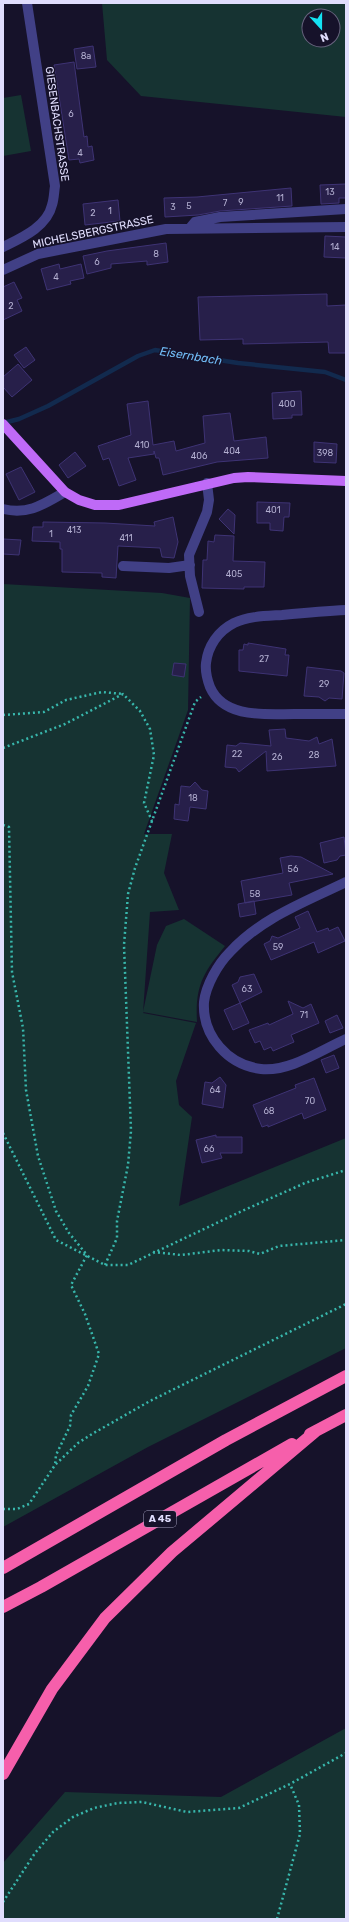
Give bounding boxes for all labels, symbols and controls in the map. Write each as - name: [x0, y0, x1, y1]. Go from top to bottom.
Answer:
- north arrow: [301, 8, 341, 48]
- text: N: [318, 29, 330, 44]
- house number: 8a: [81, 51, 91, 61]
- street label: GIESENBACHSTRASSE: [42, 66, 72, 183]
- house number: 6: [68, 109, 74, 119]
- house number: 4: [77, 148, 83, 158]
- house number: 13: [325, 187, 335, 197]
- house number: 11: [276, 193, 284, 203]
- house number: 9: [238, 197, 244, 207]
- house number: 7: [223, 198, 228, 208]
- house number: 5: [186, 201, 192, 211]
- house number: 3: [170, 202, 176, 212]
- house number: 1: [108, 206, 112, 216]
- house number: 2: [90, 208, 96, 218]
- street label: MICHELSBERGSTRASSE: [31, 213, 155, 251]
- house number: 14: [330, 242, 340, 252]
- house number: 8: [153, 249, 159, 259]
- house number: 6: [94, 257, 100, 267]
- house number: 4: [53, 272, 59, 282]
- house number: 2: [8, 301, 14, 311]
- water label: Eisernbach: [159, 344, 223, 368]
- house number: 400: [278, 399, 296, 409]
- house number: 410: [135, 440, 150, 450]
- house number: 404: [224, 446, 241, 456]
- house number: 398: [317, 448, 334, 458]
- house number: 406: [191, 451, 208, 461]
- house number: 401: [265, 505, 281, 515]
- house number: 413: [67, 525, 81, 535]
- house number: 1: [49, 529, 53, 539]
- house number: 411: [119, 533, 133, 543]
- house number: 405: [226, 569, 242, 579]
- house number: 27: [259, 654, 269, 664]
- house number: 29: [319, 679, 329, 689]
- house number: 22: [232, 749, 242, 759]
- house number: 28: [308, 750, 320, 760]
- house number: 26: [272, 752, 283, 762]
- house number: 18: [188, 793, 198, 803]
- house number: 56: [288, 864, 299, 874]
- house number: 58: [249, 889, 261, 899]
- house number: 59: [273, 942, 283, 952]
- house number: 63: [242, 984, 252, 994]
- house number: 71: [300, 1010, 308, 1020]
- house number: 64: [209, 1085, 221, 1095]
- house number: 70: [305, 1096, 315, 1106]
- house number: 68: [263, 1106, 275, 1116]
- house number: 66: [204, 1144, 215, 1154]
- road number: A 45: [144, 1511, 176, 1527]

